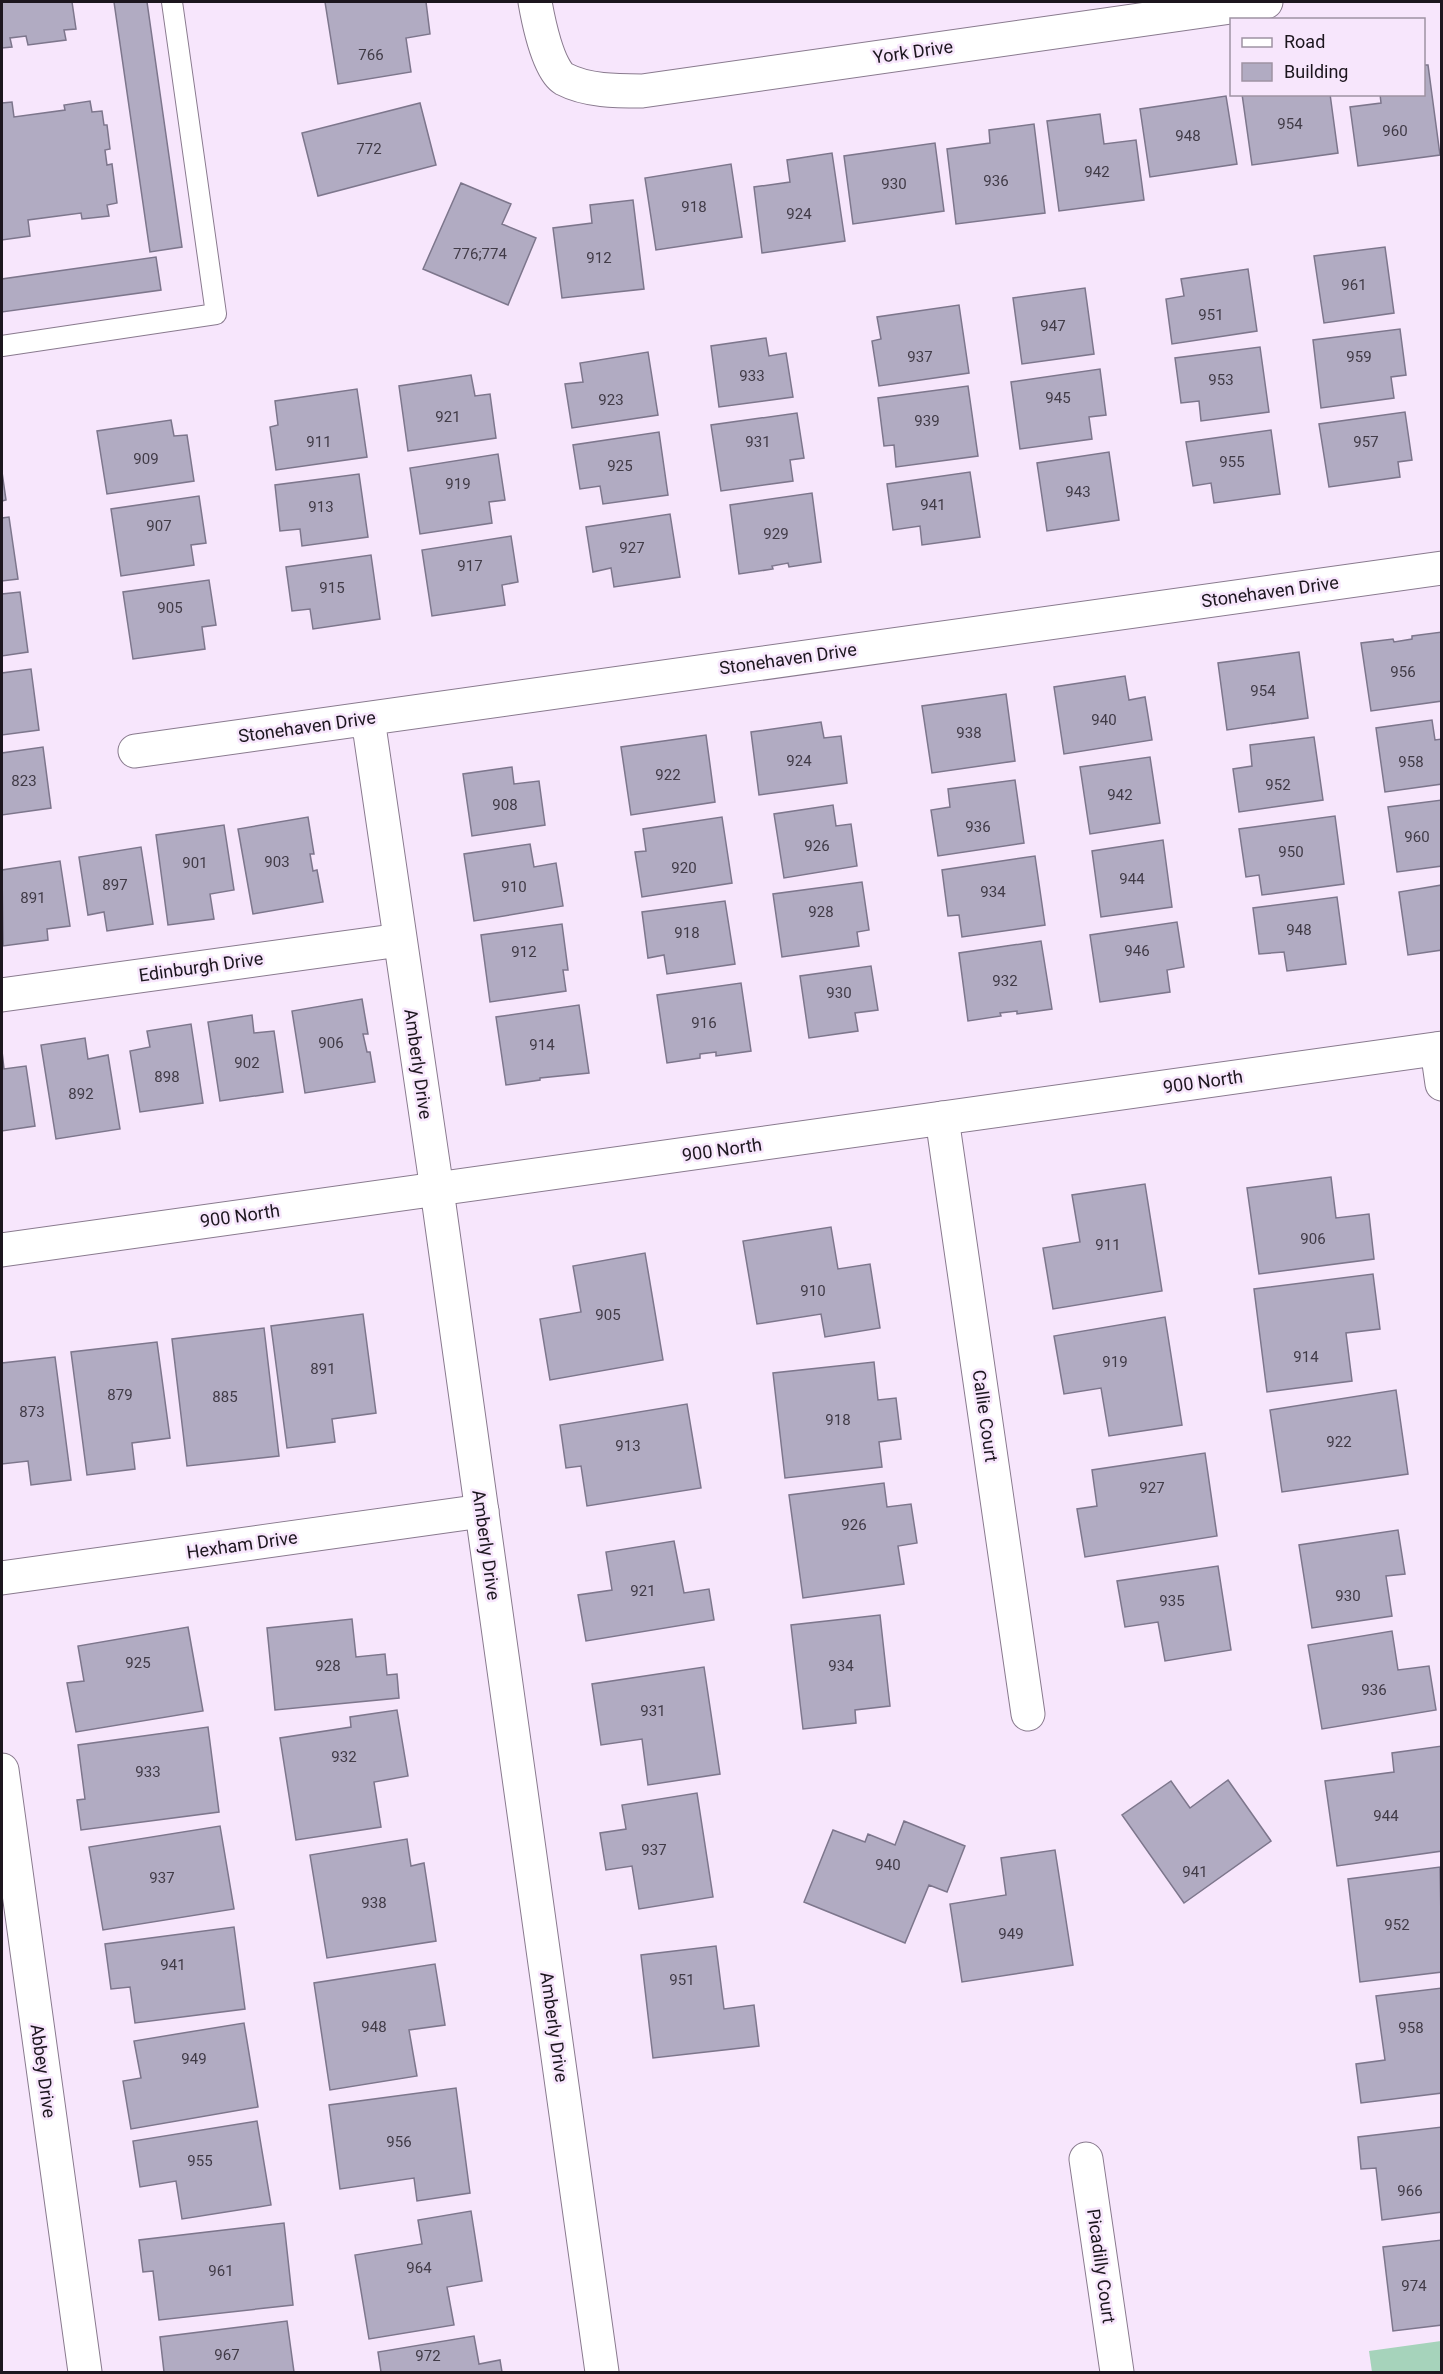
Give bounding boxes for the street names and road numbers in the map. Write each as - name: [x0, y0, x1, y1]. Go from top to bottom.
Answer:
- street label: York Drive: [872, 35, 954, 68]
- street label: Stonehaven Drive: [1200, 571, 1340, 612]
- street label: Stonehaven Drive: [718, 638, 858, 679]
- street label: Stonehaven Drive: [237, 706, 377, 747]
- street label: Edinburgh Drive: [137, 947, 264, 986]
- street label: Amberly Drive: [400, 1007, 437, 1120]
- street label: 900 North: [1162, 1066, 1244, 1097]
- street label: 900 North: [681, 1134, 763, 1165]
- street label: 900 North: [199, 1200, 281, 1231]
- street label: Callie Court: [969, 1368, 1002, 1464]
- street label: Amberly Drive: [468, 1488, 505, 1601]
- street label: Hexham Drive: [185, 1526, 299, 1563]
- street label: Amberly Drive: [536, 1970, 573, 2083]
- street label: Abbey Drive: [26, 2023, 60, 2119]
- street label: Picadilly Court: [1083, 2207, 1120, 2325]

